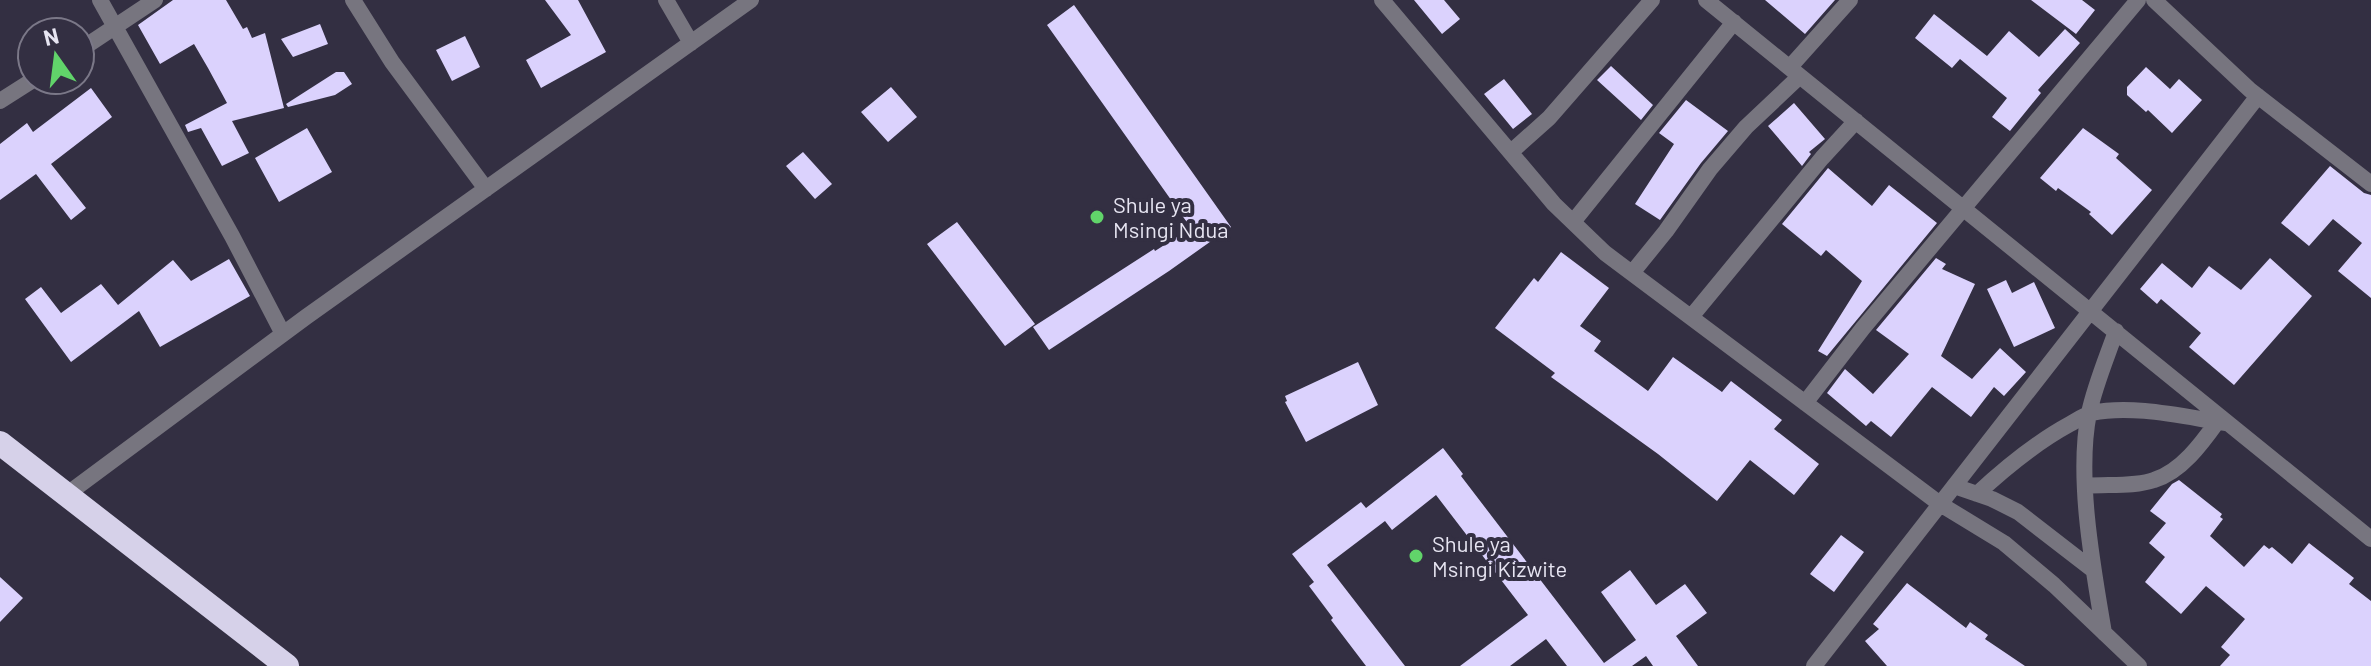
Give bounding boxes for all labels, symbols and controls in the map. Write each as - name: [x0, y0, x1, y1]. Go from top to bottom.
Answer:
- north arrow: [16, 16, 96, 96]
- text: N: [41, 21, 61, 50]
- place label: Shule ya Msingi Ndua: [1113, 191, 1228, 242]
- marker: Shule ya Msingi Ndua: [1088, 208, 1106, 226]
- place label: Shule ya Msingi Kizwite: [1432, 530, 1567, 581]
- marker: Shule ya Msingi Kizwite: [1407, 547, 1425, 565]

